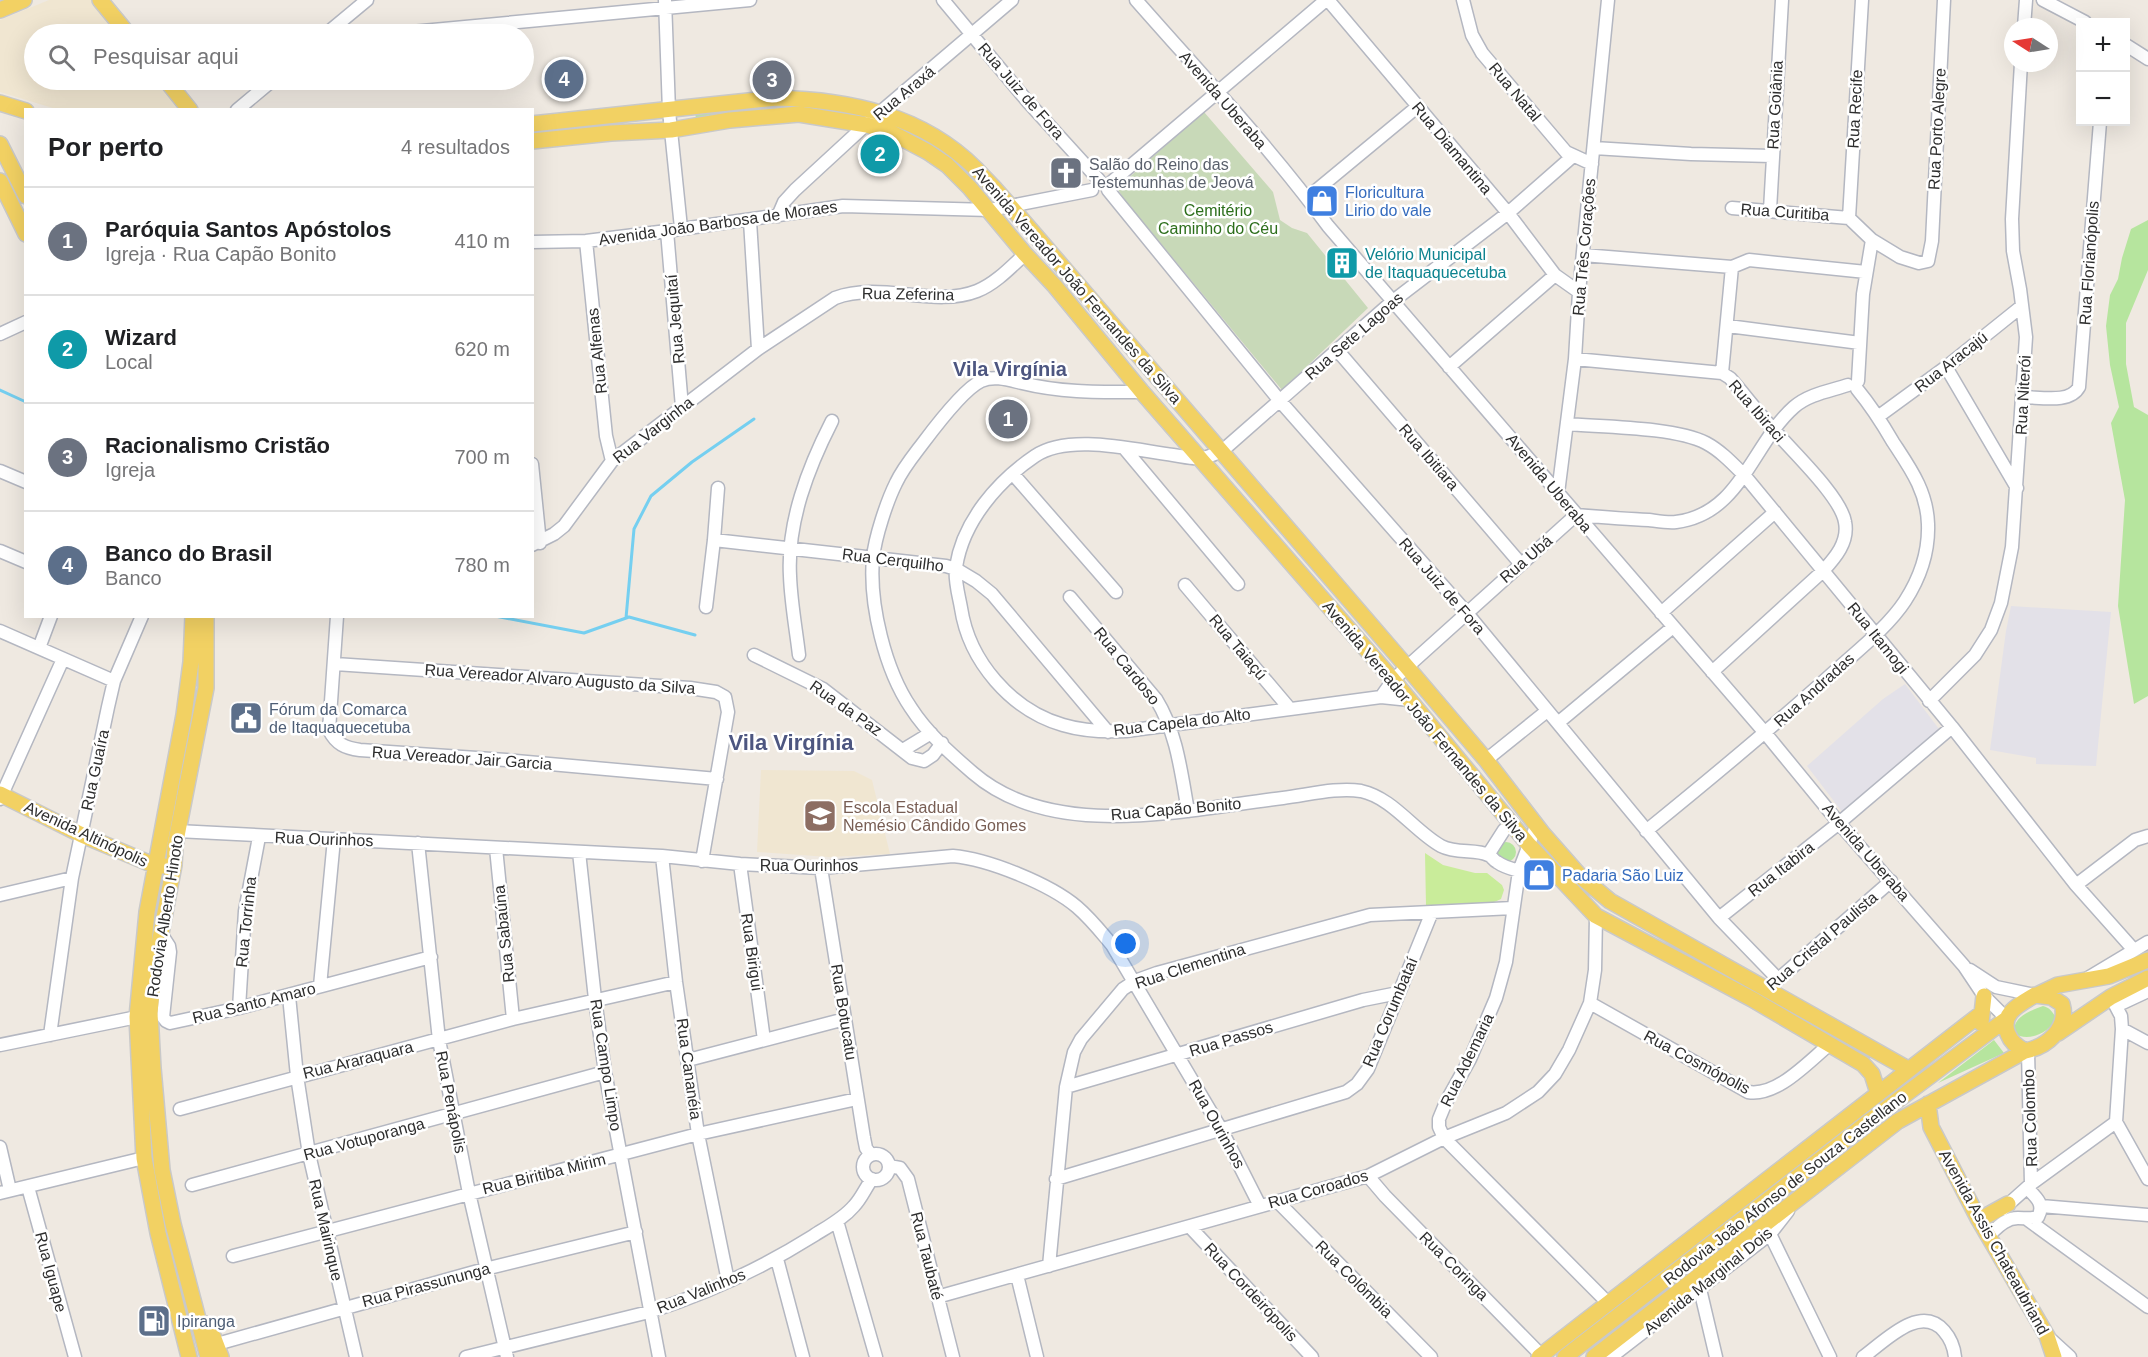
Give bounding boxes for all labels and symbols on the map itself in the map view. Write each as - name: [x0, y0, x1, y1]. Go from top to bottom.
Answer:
- north arrow: [2004, 18, 2058, 72]
- street label: Rua Juiz de Fora: [975, 39, 1067, 143]
- street label: Avenida Uberaba: [1176, 48, 1270, 152]
- pin: 4: [544, 56, 584, 101]
- pin: 3: [752, 58, 792, 103]
- street label: Rua Natal: [1486, 59, 1544, 125]
- street label: Rua Goiânia: [1764, 60, 1786, 150]
- street label: Rua Araxá: [870, 62, 938, 124]
- street label: Rua Porto Alegre: [1925, 68, 1949, 190]
- street label: Rua Recife: [1844, 69, 1866, 149]
- street label: Rua Diamantina: [1409, 99, 1495, 197]
- pin: 2: [860, 132, 900, 176]
- church icon: Salão do Reino das Testemunhas de Jeová: [1048, 155, 1084, 191]
- place label: Salão do Reino das Testemunhas de Jeová: [1089, 156, 1254, 191]
- street label: Avenida Vereador João Fernandes da Silva: [969, 163, 1185, 407]
- street label: Rua Três Corações: [1570, 178, 1598, 316]
- shop icon: Floricultura Lirio do vale: [1304, 183, 1340, 219]
- place label: Floricultura Lirio do vale: [1345, 184, 1431, 219]
- street label: Avenida João Barbosa de Moraes: [598, 198, 838, 248]
- street label: Rua Curitiba: [1740, 200, 1830, 224]
- street label: Rua Florianópolis: [2076, 200, 2102, 326]
- park label: Cemitério Caminho do Céu: [1158, 202, 1278, 237]
- building icon: Velório Municipal de Itaquaquecetuba: [1324, 245, 1360, 281]
- place label: Velório Municipal de Itaquaquecetuba: [1365, 246, 1507, 281]
- street label: Rua Jequitaí: [663, 273, 687, 364]
- street label: Rua Zeferina: [862, 285, 954, 303]
- street label: Rua Sete Lagoas: [1302, 289, 1406, 383]
- street label: Rua Alfenas: [584, 307, 610, 395]
- street label: Rua Aracajú: [1911, 328, 1991, 396]
- street label: Rua Niterói: [2012, 355, 2034, 435]
- district label: Vila Virgínia: [953, 358, 1068, 380]
- street label: Rua Ibiraci: [1725, 377, 1789, 445]
- street label: Rua Varginha: [610, 393, 696, 466]
- pin: 1: [988, 396, 1028, 442]
- street label: Rua Ibitiara: [1396, 421, 1462, 494]
- street label: Avenida Uberaba: [1503, 430, 1595, 536]
- street label: Rua Ubá: [1497, 532, 1555, 586]
- street label: Rua Juiz de Fora: [1396, 534, 1488, 638]
- street label: Rua Cerquilho: [841, 545, 945, 575]
- street label: Avenida Vereador João Fernandes da Silva: [1319, 597, 1531, 845]
- street label: Rua Itamogi: [1844, 599, 1912, 677]
- street label: Rua Taiaçú: [1206, 611, 1270, 683]
- street label: Rua Cardoso: [1091, 624, 1163, 708]
- street label: Rua Andradas: [1771, 650, 1857, 730]
- street label: Rua Vereador Alvaro Augusto da Silva: [424, 661, 696, 697]
- street label: Rua da Paz: [807, 677, 885, 739]
- public building icon: Fórum da Comarca de Itaquaquecetuba: [228, 700, 264, 736]
- place label: Fórum da Comarca de Itaquaquecetuba: [269, 701, 411, 736]
- street label: Rua Capela do Alto: [1113, 705, 1252, 739]
- street label: Rua Guaíra: [78, 728, 112, 812]
- district label: Vila Virgínia: [728, 730, 854, 755]
- street label: Rua Vereador Jair Garcia: [371, 743, 553, 773]
- street label: Rua Capão Bonito: [1110, 795, 1242, 823]
- street label: Avenida Altinópolis: [22, 798, 150, 870]
- school or university icon: Escola Estadual Nemésio Cândido Gomes: [802, 798, 838, 834]
- place label: Escola Estadual Nemésio Cândido Gomes: [843, 799, 1026, 834]
- street label: Avenida Uberaba: [1819, 800, 1913, 904]
- street label: Rua Ourinhos: [274, 829, 374, 849]
- street label: Rodovia Alberto Hinoto: [144, 834, 186, 998]
- street label: Rua Itabira: [1745, 838, 1817, 900]
- street label: Rua Ourinhos: [760, 857, 858, 874]
- shop icon: Padaria São Luiz: [1521, 857, 1557, 893]
- place label: Padaria São Luiz: [1562, 867, 1684, 884]
- street label: Rua Torrinha: [233, 876, 259, 968]
- street label: Rua Sabaúna: [490, 884, 518, 984]
- street label: Rua Cristal Paulista: [1763, 888, 1881, 994]
- street label: Rua Birigui: [738, 912, 766, 992]
- your location: [1111, 929, 1140, 958]
- street label: Rua Clementina: [1133, 940, 1247, 992]
- street label: Rua Corumbataí: [1359, 954, 1421, 1069]
- street label: Rua Botucatu: [828, 963, 860, 1061]
- street label: Rua Santo Amaro: [191, 979, 317, 1027]
- street label: Rua Campo Limpo: [587, 998, 625, 1132]
- street label: Rua Ademaria: [1437, 1011, 1497, 1109]
- street label: Rua Cananéia: [673, 1017, 705, 1121]
- street label: Rua Passos: [1187, 1018, 1275, 1060]
- street label: Rua Cosmópolis: [1641, 1027, 1753, 1097]
- street label: Rua Araraquara: [301, 1038, 415, 1082]
- street label: Rua Penápolis: [433, 1049, 469, 1155]
- street label: Rua Colombo: [2020, 1069, 2040, 1167]
- street label: Rua Ourinhos: [1186, 1077, 1248, 1171]
- street label: Rodovia João Afonso de Souza Castellano: [1660, 1088, 1910, 1288]
- street label: Rua Votuporanga: [302, 1115, 426, 1163]
- street label: Avenida Assis Chateaubriand: [1936, 1147, 2052, 1337]
- street label: Rua Biritiba Mirim: [481, 1150, 607, 1198]
- street label: Rua Coroados: [1266, 1167, 1370, 1211]
- street label: Rua Mairinque: [306, 1177, 346, 1283]
- street label: Rua Taubaté: [908, 1210, 946, 1302]
- street label: Avenida Marginal Dois: [1641, 1224, 1775, 1338]
- street label: Rua Coringa: [1416, 1228, 1492, 1304]
- street label: Rua Iguape: [32, 1230, 70, 1314]
- street label: Rua Colômbia: [1312, 1237, 1396, 1321]
- street label: Rua Cordeirópolis: [1201, 1239, 1301, 1345]
- street label: Rua Pirassununga: [360, 1260, 492, 1310]
- street label: Rua Valinhos: [654, 1266, 748, 1316]
- fuel station icon: Ipiranga: [136, 1303, 172, 1339]
- place label: Ipiranga: [177, 1313, 235, 1330]

